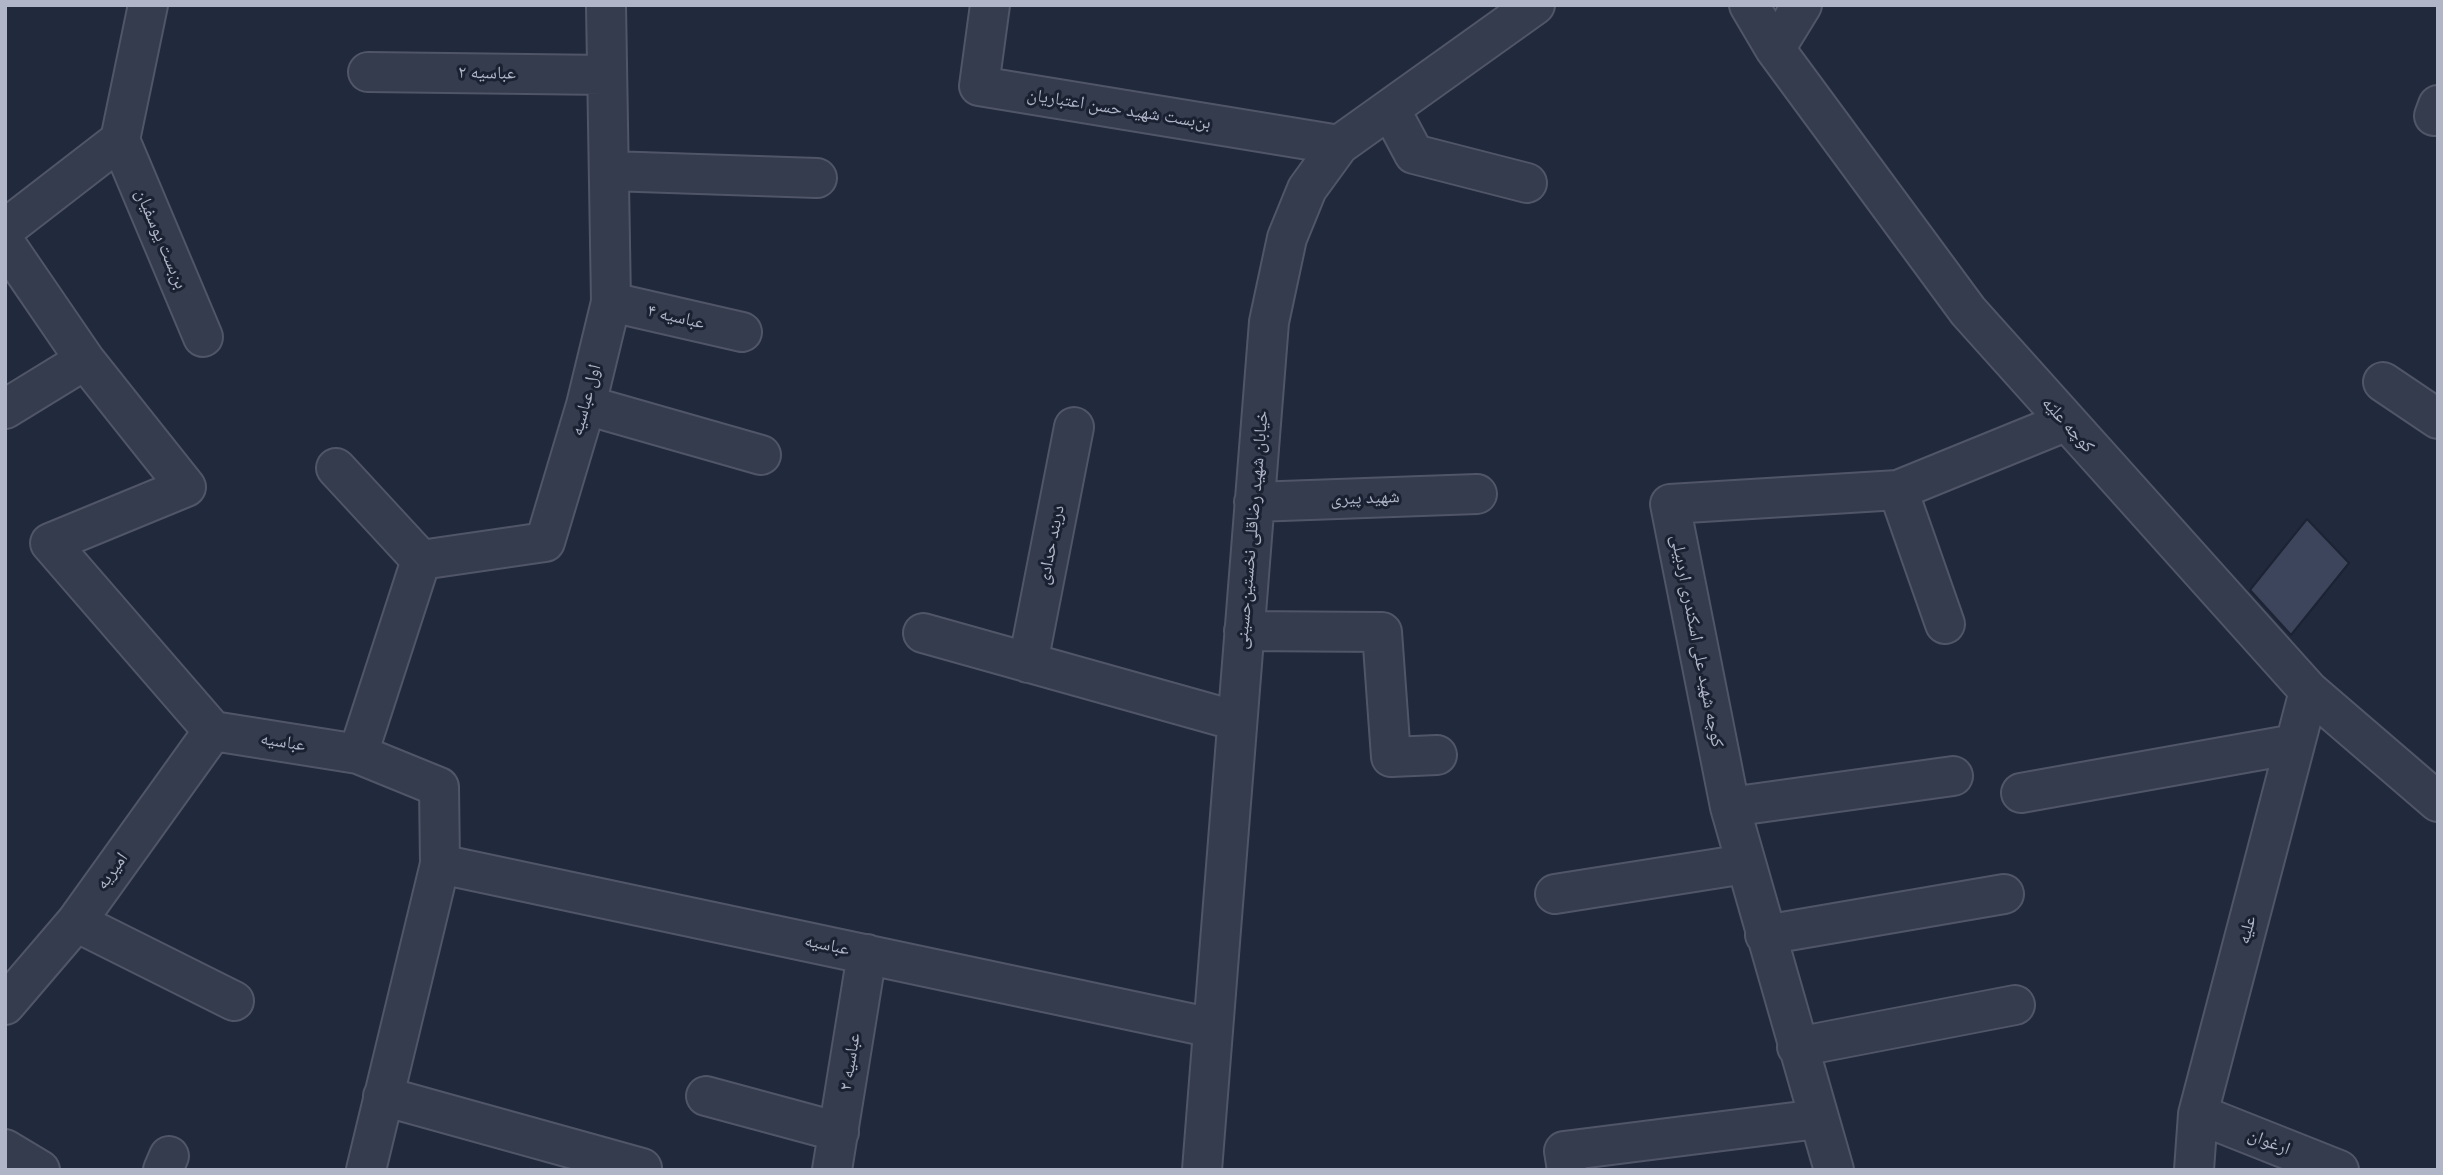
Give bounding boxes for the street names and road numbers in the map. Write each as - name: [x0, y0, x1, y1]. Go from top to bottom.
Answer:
- street label: عباسیه ۲: [458, 62, 516, 84]
- street label: بن‌بست شهید حسن اعتباریان: [1025, 84, 1213, 134]
- street label: بن‌بست یوسفیان: [130, 186, 192, 292]
- street label: عباسیه ۴: [645, 300, 707, 334]
- street label: اول عباسیه: [566, 362, 606, 438]
- street label: کوچه علیّه: [2037, 392, 2099, 458]
- street label: خیابان شهید رضاقلی نخستین‌حسینی: [1231, 410, 1273, 650]
- street label: شهید پیری: [1330, 486, 1400, 510]
- street label: دربند حدادی: [1033, 503, 1069, 587]
- street label: کوچه شهید علی اسکندری اردبیلی: [1666, 533, 1728, 749]
- street label: عباسیه: [259, 728, 307, 756]
- street label: امیریه: [91, 848, 133, 894]
- street label: علیه: [2233, 914, 2261, 946]
- street label: عباسیه: [803, 930, 851, 960]
- street label: عباسیه ۲: [835, 1032, 865, 1092]
- street label: ارغوان: [2245, 1124, 2293, 1160]

